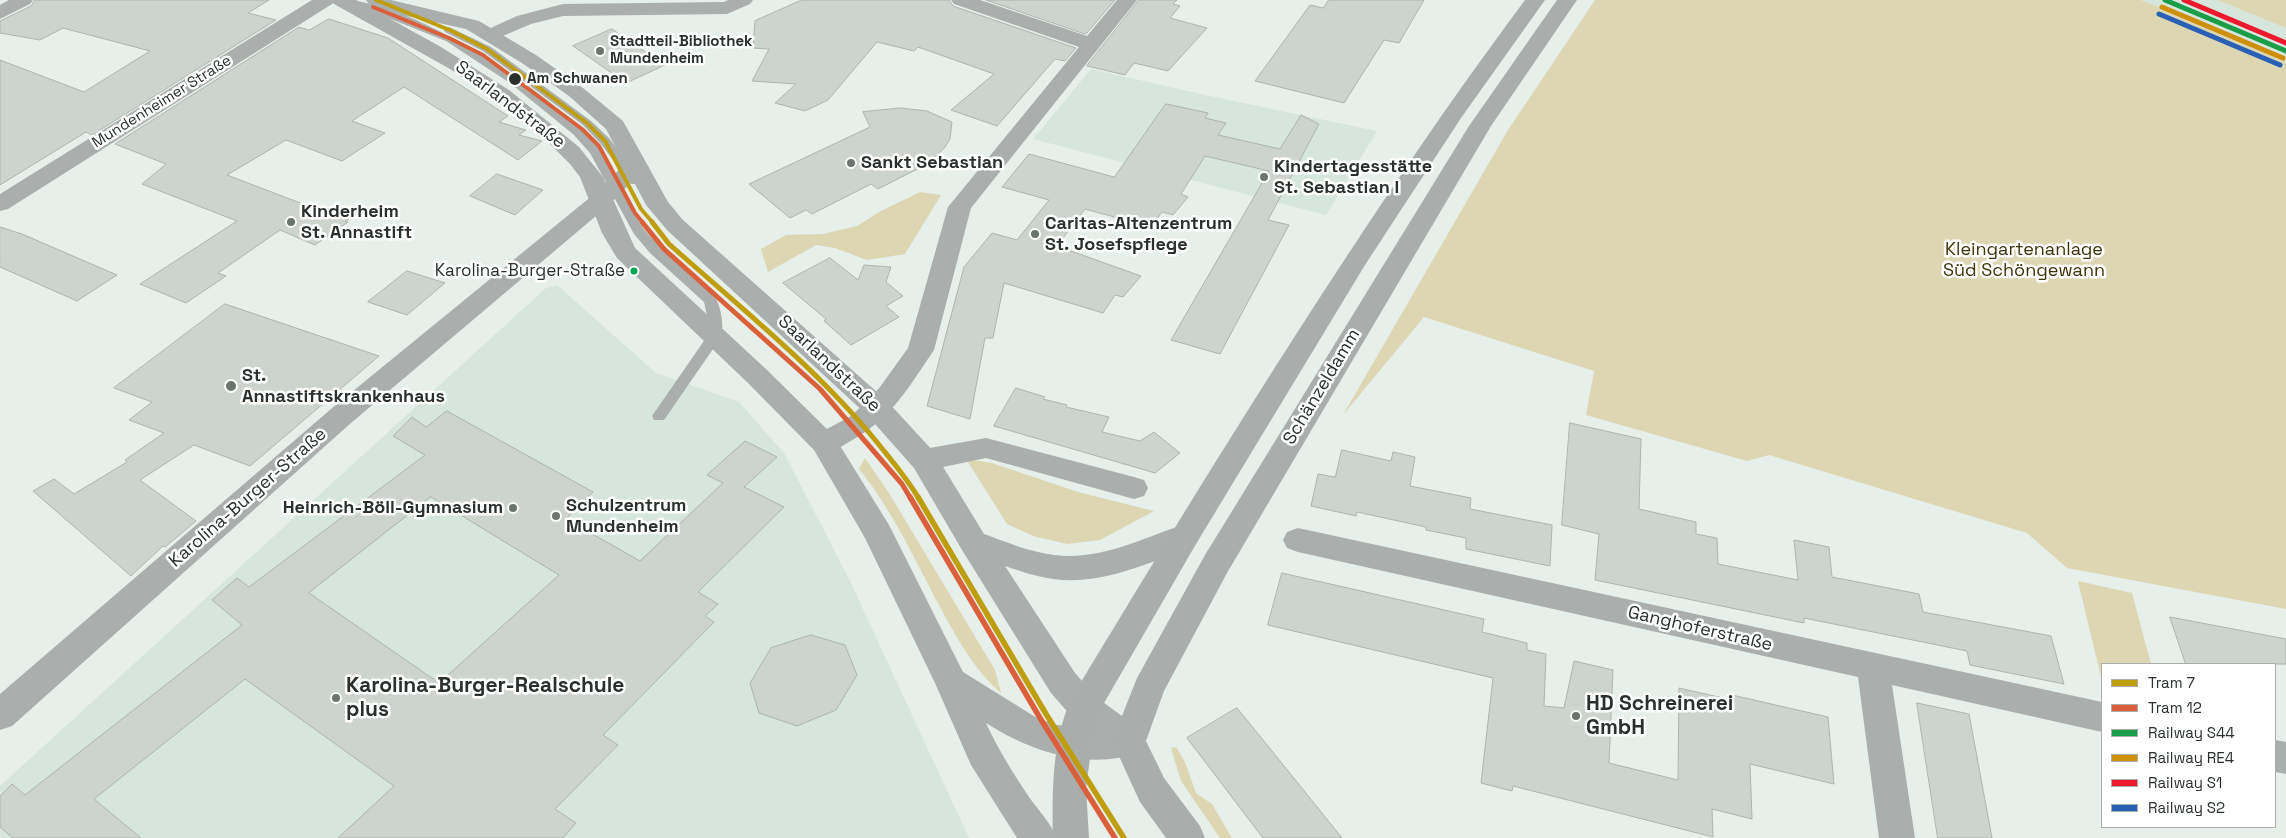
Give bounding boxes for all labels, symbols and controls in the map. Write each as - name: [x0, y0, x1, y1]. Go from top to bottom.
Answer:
- place label: Stadtteil-Bibliothek Mundenheim: [610, 33, 752, 68]
- marker: Stadtteil-Bibliothek Mundenheim: [594, 45, 606, 57]
- street label: Mundenheimer Straße: [89, 52, 235, 152]
- street label: Saarlandstraße: [451, 57, 569, 153]
- place label: Am Schwanen: [527, 70, 628, 88]
- marker: Am Schwanen: [507, 71, 523, 87]
- place label: Sankt Sebastian: [861, 152, 1003, 174]
- place label: Kindertagesstätte St. Sebastian I: [1274, 156, 1432, 198]
- marker: Sankt Sebastian: [845, 157, 857, 169]
- marker: Kindertagesstätte St. Sebastian I: [1258, 171, 1270, 183]
- place label: Kinderheim St. Annastift: [301, 201, 412, 243]
- place label: Caritas-Altenzentrum St. Josefspflege: [1045, 213, 1232, 255]
- marker: Kinderheim St. Annastift: [285, 216, 297, 228]
- marker: Caritas-Altenzentrum St. Josefspflege: [1029, 228, 1041, 240]
- park label: Kleingartenanlage Süd Schöngewann: [1943, 239, 2105, 282]
- place label: Karolina-Burger-Straße: [435, 261, 625, 281]
- marker: Karolina-Burger-Straße: [629, 266, 639, 276]
- street label: Saarlandstraße: [773, 311, 885, 417]
- street label: Schänzeldamm: [1279, 325, 1365, 449]
- place label: St. Annastiftskrankenhaus: [242, 365, 445, 408]
- marker: St. Annastiftskrankenhaus: [224, 379, 238, 393]
- street label: Karolina-Burger-Straße: [165, 424, 331, 572]
- place label: Schulzentrum Mundenheim: [566, 495, 686, 538]
- place label: Heinrich-Böll-Gymnasium: [283, 497, 503, 519]
- marker: Heinrich-Böll-Gymnasium: [507, 502, 519, 514]
- marker: Schulzentrum Mundenheim: [550, 510, 562, 522]
- street label: Ganghoferstraße: [1626, 602, 1774, 656]
- legend: [2101, 663, 2276, 828]
- place label: Karolina-Burger-Realschule plus: [346, 673, 624, 723]
- text: Tram 7: [2148, 673, 2195, 692]
- place label: HD Schreinerei GmbH: [1586, 691, 1733, 741]
- marker: Karolina-Burger-Realschule plus: [330, 692, 342, 704]
- text: Tram 12: [2148, 698, 2202, 717]
- marker: HD Schreinerei GmbH: [1570, 710, 1582, 722]
- text: Railway S44: [2148, 723, 2235, 742]
- text: Railway RE4: [2148, 748, 2234, 767]
- text: Railway S1: [2148, 773, 2222, 792]
- text: Railway S2: [2148, 798, 2225, 817]

